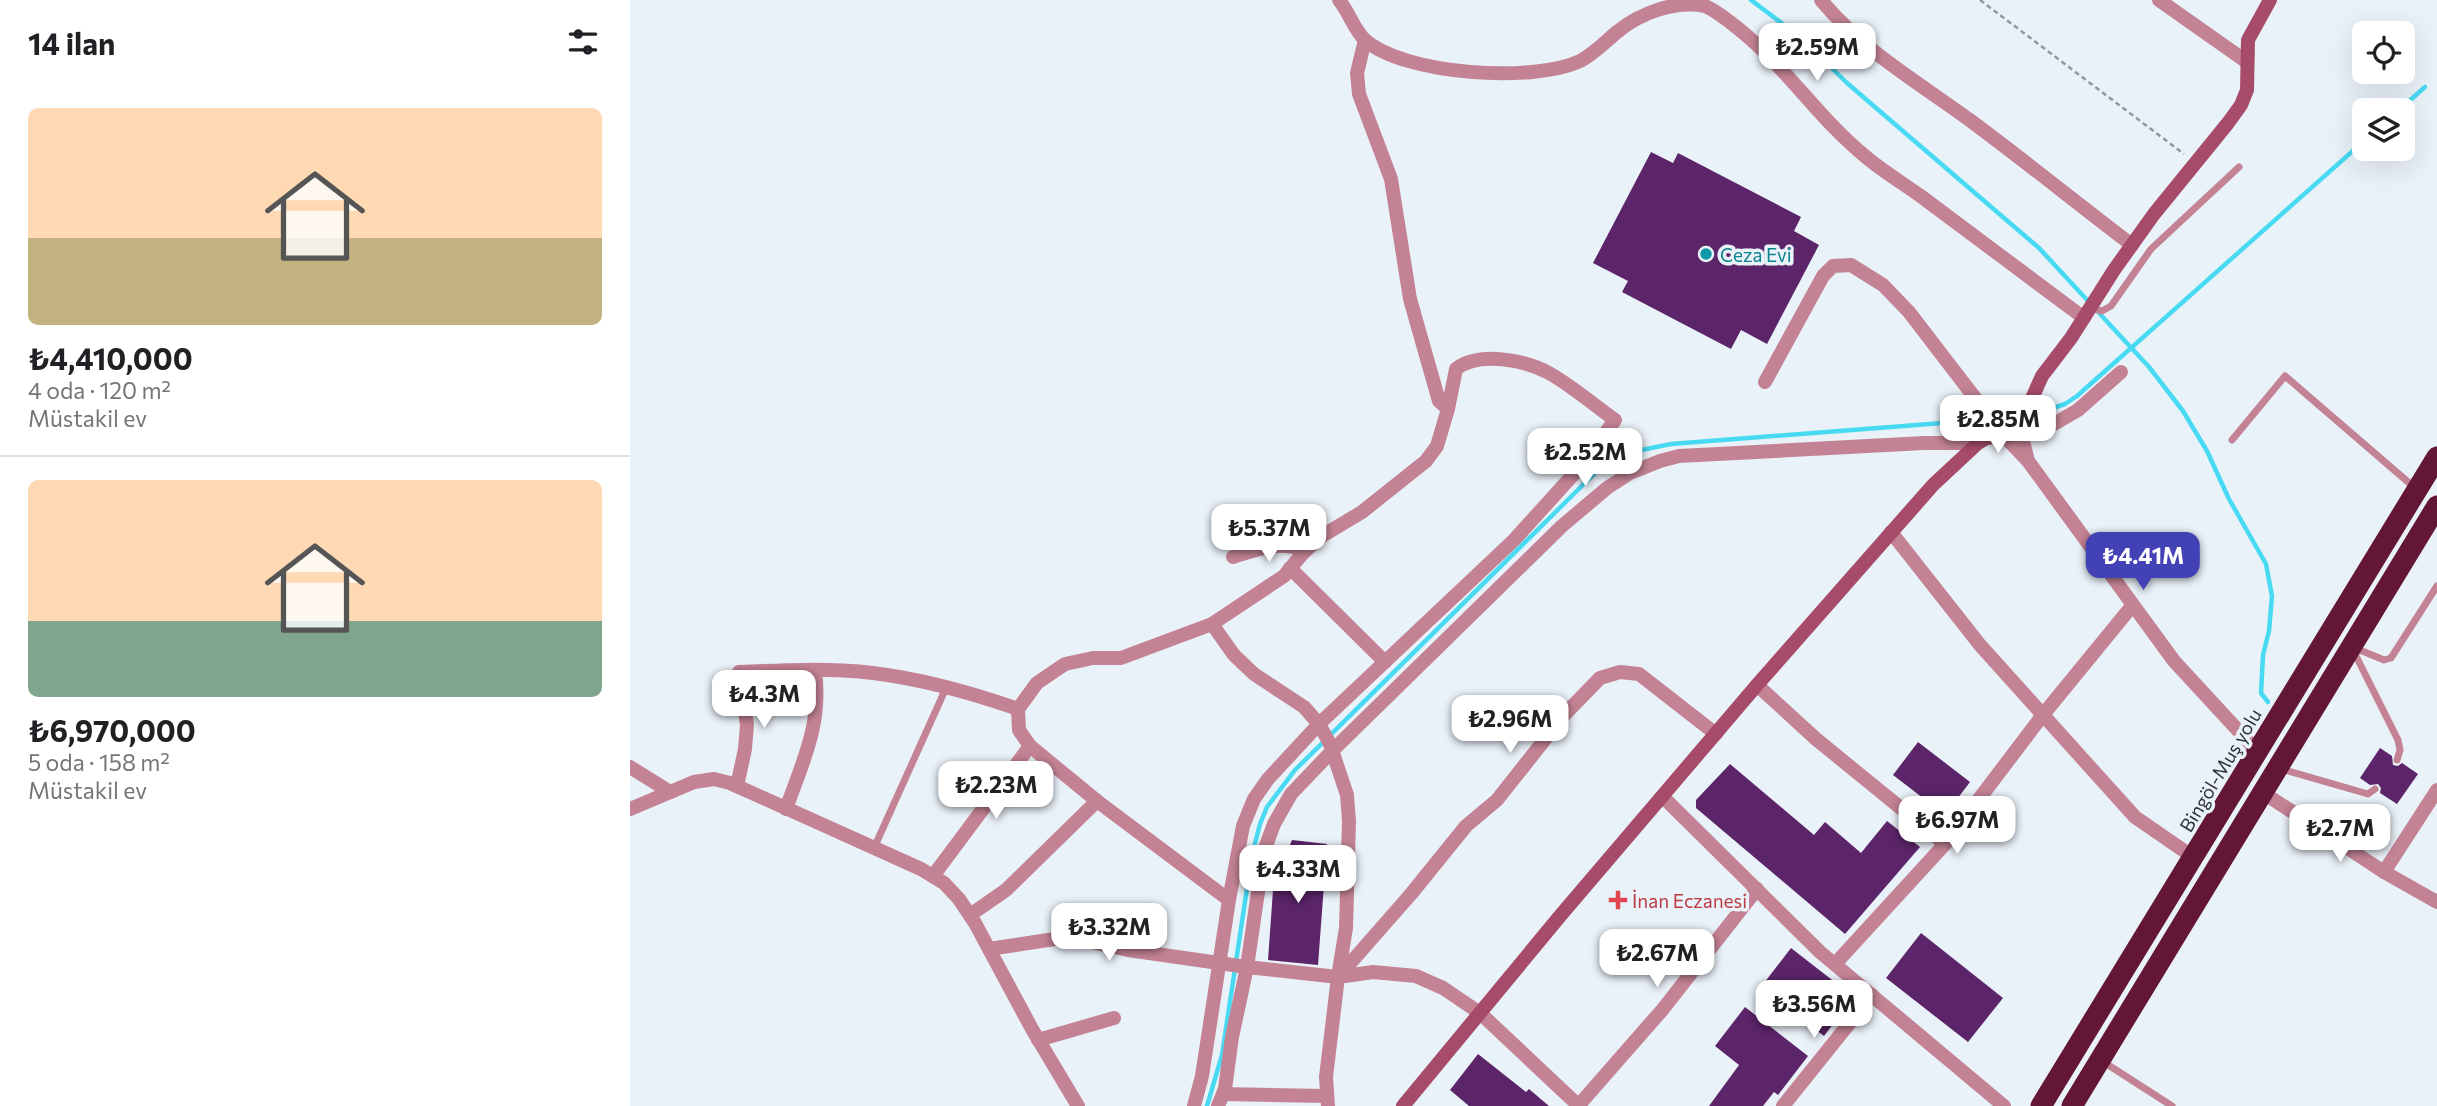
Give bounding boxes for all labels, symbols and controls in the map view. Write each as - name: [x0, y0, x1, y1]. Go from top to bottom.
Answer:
- map controls: [2352, 21, 2415, 161]
- button: locate: [2352, 21, 2415, 84]
- icon: filters: [564, 23, 602, 61]
- text: 14 ilan: [28, 24, 115, 61]
- pin: ₺2.59M: [1760, 24, 1874, 83]
- text: ₺2.59M: [1775, 32, 1859, 60]
- button: layers: [2352, 98, 2415, 161]
- icon: home: [252, 153, 378, 279]
- place label: Ceza Evi: [1720, 243, 1792, 266]
- marker: Ceza Evi: [1698, 246, 1714, 262]
- text: ₺4,410,000: [28, 339, 193, 376]
- text: 4 oda · 120 m²: [28, 376, 171, 404]
- pin: ₺2.85M: [1941, 396, 2055, 455]
- text: Müstakil ev: [28, 404, 147, 432]
- text: ₺2.85M: [1956, 404, 2040, 432]
- pin: ₺2.52M: [1528, 428, 1642, 488]
- text: ₺2.52M: [1543, 437, 1627, 465]
- pin: ₺5.37M: [1212, 504, 1326, 564]
- text: ₺5.37M: [1227, 513, 1311, 541]
- icon: home: [252, 525, 378, 651]
- pin: ₺4.41M: [2086, 532, 2200, 592]
- text: ₺4.41M: [2102, 541, 2184, 569]
- pin: ₺4.3M: [715, 670, 813, 730]
- text: ₺4.3M: [728, 679, 800, 707]
- pin: ₺2.96M: [1453, 696, 1567, 755]
- text: ₺2.96M: [1468, 704, 1552, 732]
- street label: Bingöl-Muş yolu: [2174, 704, 2266, 836]
- text: ₺6,970,000: [28, 711, 196, 748]
- text: 5 oda · 158 m²: [28, 748, 170, 776]
- pin: ₺2.23M: [939, 762, 1053, 821]
- text: ₺2.23M: [954, 770, 1038, 798]
- text: Müstakil ev: [28, 776, 147, 804]
- pin: ₺6.97M: [1900, 796, 2014, 856]
- pin: ₺2.7M: [2291, 804, 2389, 864]
- text: ₺6.97M: [1915, 805, 1999, 833]
- text: ₺2.7M: [2305, 813, 2375, 841]
- pin: ₺4.33M: [1241, 846, 1355, 905]
- text: ₺4.33M: [1255, 854, 1341, 882]
- place label: İnan Eczanesi: [1632, 889, 1747, 912]
- marker: İnan Eczanesi: [1610, 892, 1626, 908]
- pin: ₺3.32M: [1052, 904, 1166, 963]
- text: ₺3.32M: [1067, 912, 1151, 940]
- pin: ₺2.67M: [1600, 930, 1714, 989]
- text: ₺2.67M: [1615, 938, 1699, 966]
- pin: ₺3.56M: [1757, 981, 1871, 1040]
- text: ₺3.56M: [1772, 989, 1856, 1017]

